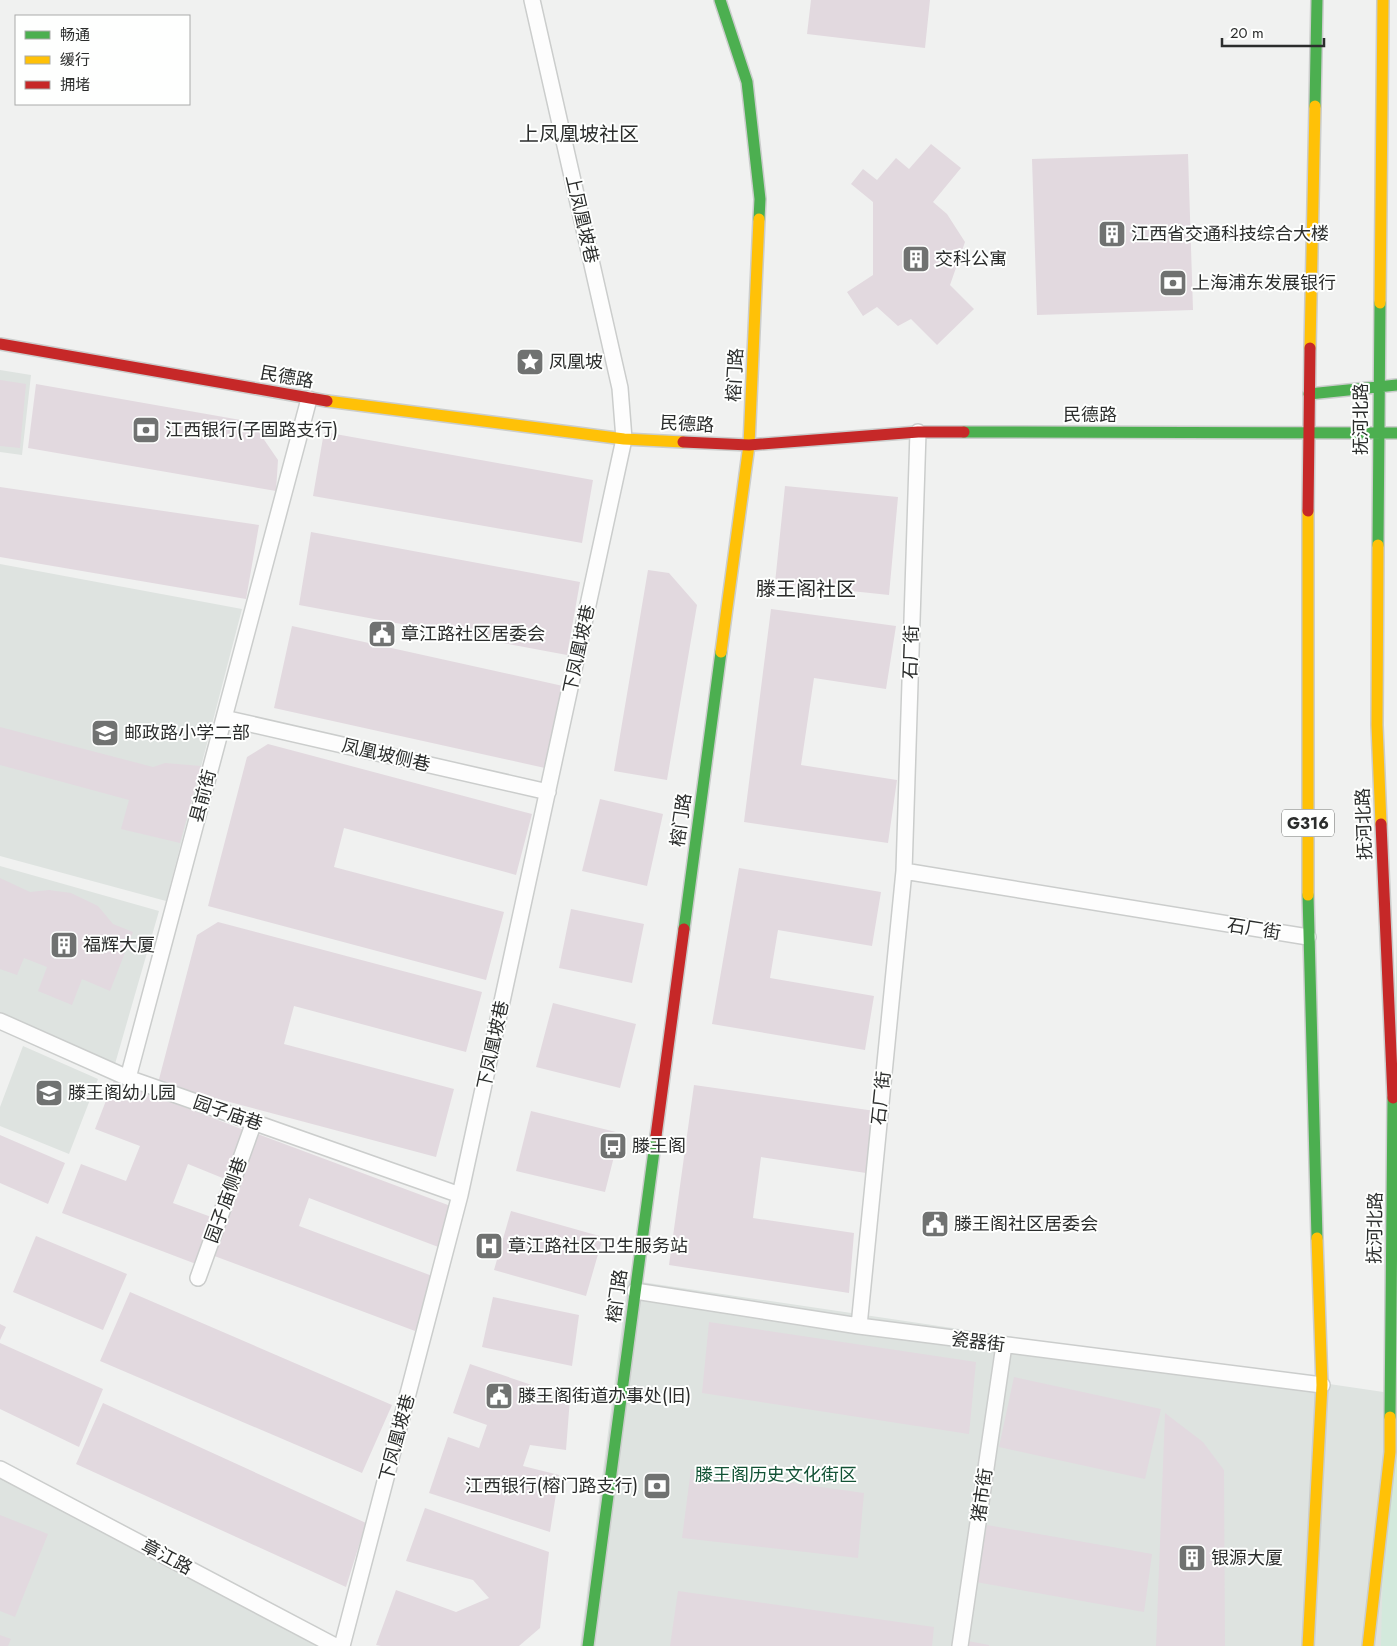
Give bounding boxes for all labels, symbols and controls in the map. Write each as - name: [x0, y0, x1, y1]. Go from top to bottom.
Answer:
- legend: [15, 15, 190, 105]
- scale bar: [1222, 15, 1324, 47]
- text: 20 m: [1230, 22, 1264, 44]
- text: 畅通: [60, 24, 90, 46]
- text: 缓行: [60, 49, 90, 71]
- text: 拥堵: [60, 74, 90, 96]
- district label: 上凤凰坡社区: [519, 120, 639, 149]
- street label: 上凤凰坡巷: [559, 172, 605, 266]
- building icon: 江西省交通科技综合大楼: [1097, 219, 1127, 249]
- place label: 江西省交通科技综合大楼: [1131, 221, 1329, 247]
- building icon: 交科公寓: [901, 244, 931, 274]
- place label: 交科公寓: [935, 246, 1007, 272]
- bank icon: 上海浦东发展银行: [1158, 268, 1188, 298]
- place label: 上海浦东发展银行: [1192, 270, 1336, 296]
- place icon: 凤凰坡: [515, 347, 545, 377]
- street label: 榕门路: [721, 347, 749, 403]
- place label: 凤凰坡: [549, 349, 603, 375]
- street label: 民德路: [258, 360, 316, 394]
- street label: 抚河北路: [1348, 383, 1374, 455]
- street label: 民德路: [1063, 402, 1117, 428]
- street label: 民德路: [659, 410, 715, 438]
- bank icon: 江西银行(子固路支行): [131, 415, 161, 445]
- place label: 江西银行(子固路支行): [165, 417, 338, 443]
- district label: 滕王阁社区: [756, 575, 856, 604]
- street label: 下凤凰坡巷: [557, 602, 601, 696]
- public building icon: 章江路社区居委会: [367, 619, 397, 649]
- place label: 章江路社区居委会: [401, 621, 545, 647]
- street label: 石厂街: [897, 625, 925, 679]
- school or university icon: 邮政路小学二部: [90, 718, 120, 748]
- place label: 邮政路小学二部: [124, 720, 250, 746]
- street label: 凤凰坡侧巷: [339, 732, 433, 778]
- street label: 县前街: [183, 767, 223, 825]
- street label: 抚河北路: [1350, 788, 1378, 860]
- street label: 榕门路: [664, 791, 698, 849]
- road number: G316: [1282, 810, 1334, 836]
- street label: 石厂街: [1225, 912, 1283, 946]
- building icon: 福辉大厦: [49, 930, 79, 960]
- place label: 福辉大厦: [83, 932, 155, 958]
- street label: 下凤凰坡巷: [471, 998, 515, 1092]
- street label: 石厂街: [865, 1070, 897, 1126]
- school or university icon: 滕王阁幼儿园: [34, 1078, 64, 1108]
- place label: 滕王阁幼儿园: [68, 1080, 176, 1106]
- street label: 园子庙巷: [190, 1089, 266, 1137]
- bus stop icon: 滕王阁: [598, 1131, 628, 1161]
- place label: 滕王阁: [632, 1133, 686, 1159]
- street label: 园子庙侧巷: [198, 1153, 254, 1247]
- street label: 抚河北路: [1361, 1192, 1389, 1264]
- public building icon: 滕王阁社区居委会: [920, 1209, 950, 1239]
- place label: 滕王阁社区居委会: [954, 1211, 1098, 1237]
- hospital icon: 章江路社区卫生服务站: [474, 1231, 504, 1261]
- place label: 章江路社区卫生服务站: [508, 1233, 688, 1259]
- street label: 榕门路: [600, 1267, 634, 1325]
- street label: 瓷器街: [950, 1326, 1006, 1358]
- public building icon: 滕王阁街道办事处(旧): [484, 1381, 514, 1411]
- place label: 滕王阁街道办事处(旧): [518, 1383, 691, 1409]
- street label: 下凤凰坡巷: [373, 1391, 421, 1485]
- park label: 滕王阁历史文化街区: [695, 1462, 857, 1488]
- street label: 猪市街: [965, 1466, 999, 1524]
- bank icon: 江西银行(榕门路支行): [642, 1471, 672, 1501]
- place label: 江西银行(榕门路支行): [465, 1473, 638, 1499]
- street label: 章江路: [137, 1533, 197, 1581]
- building icon: 银源大厦: [1177, 1543, 1207, 1573]
- place label: 银源大厦: [1211, 1545, 1283, 1571]

